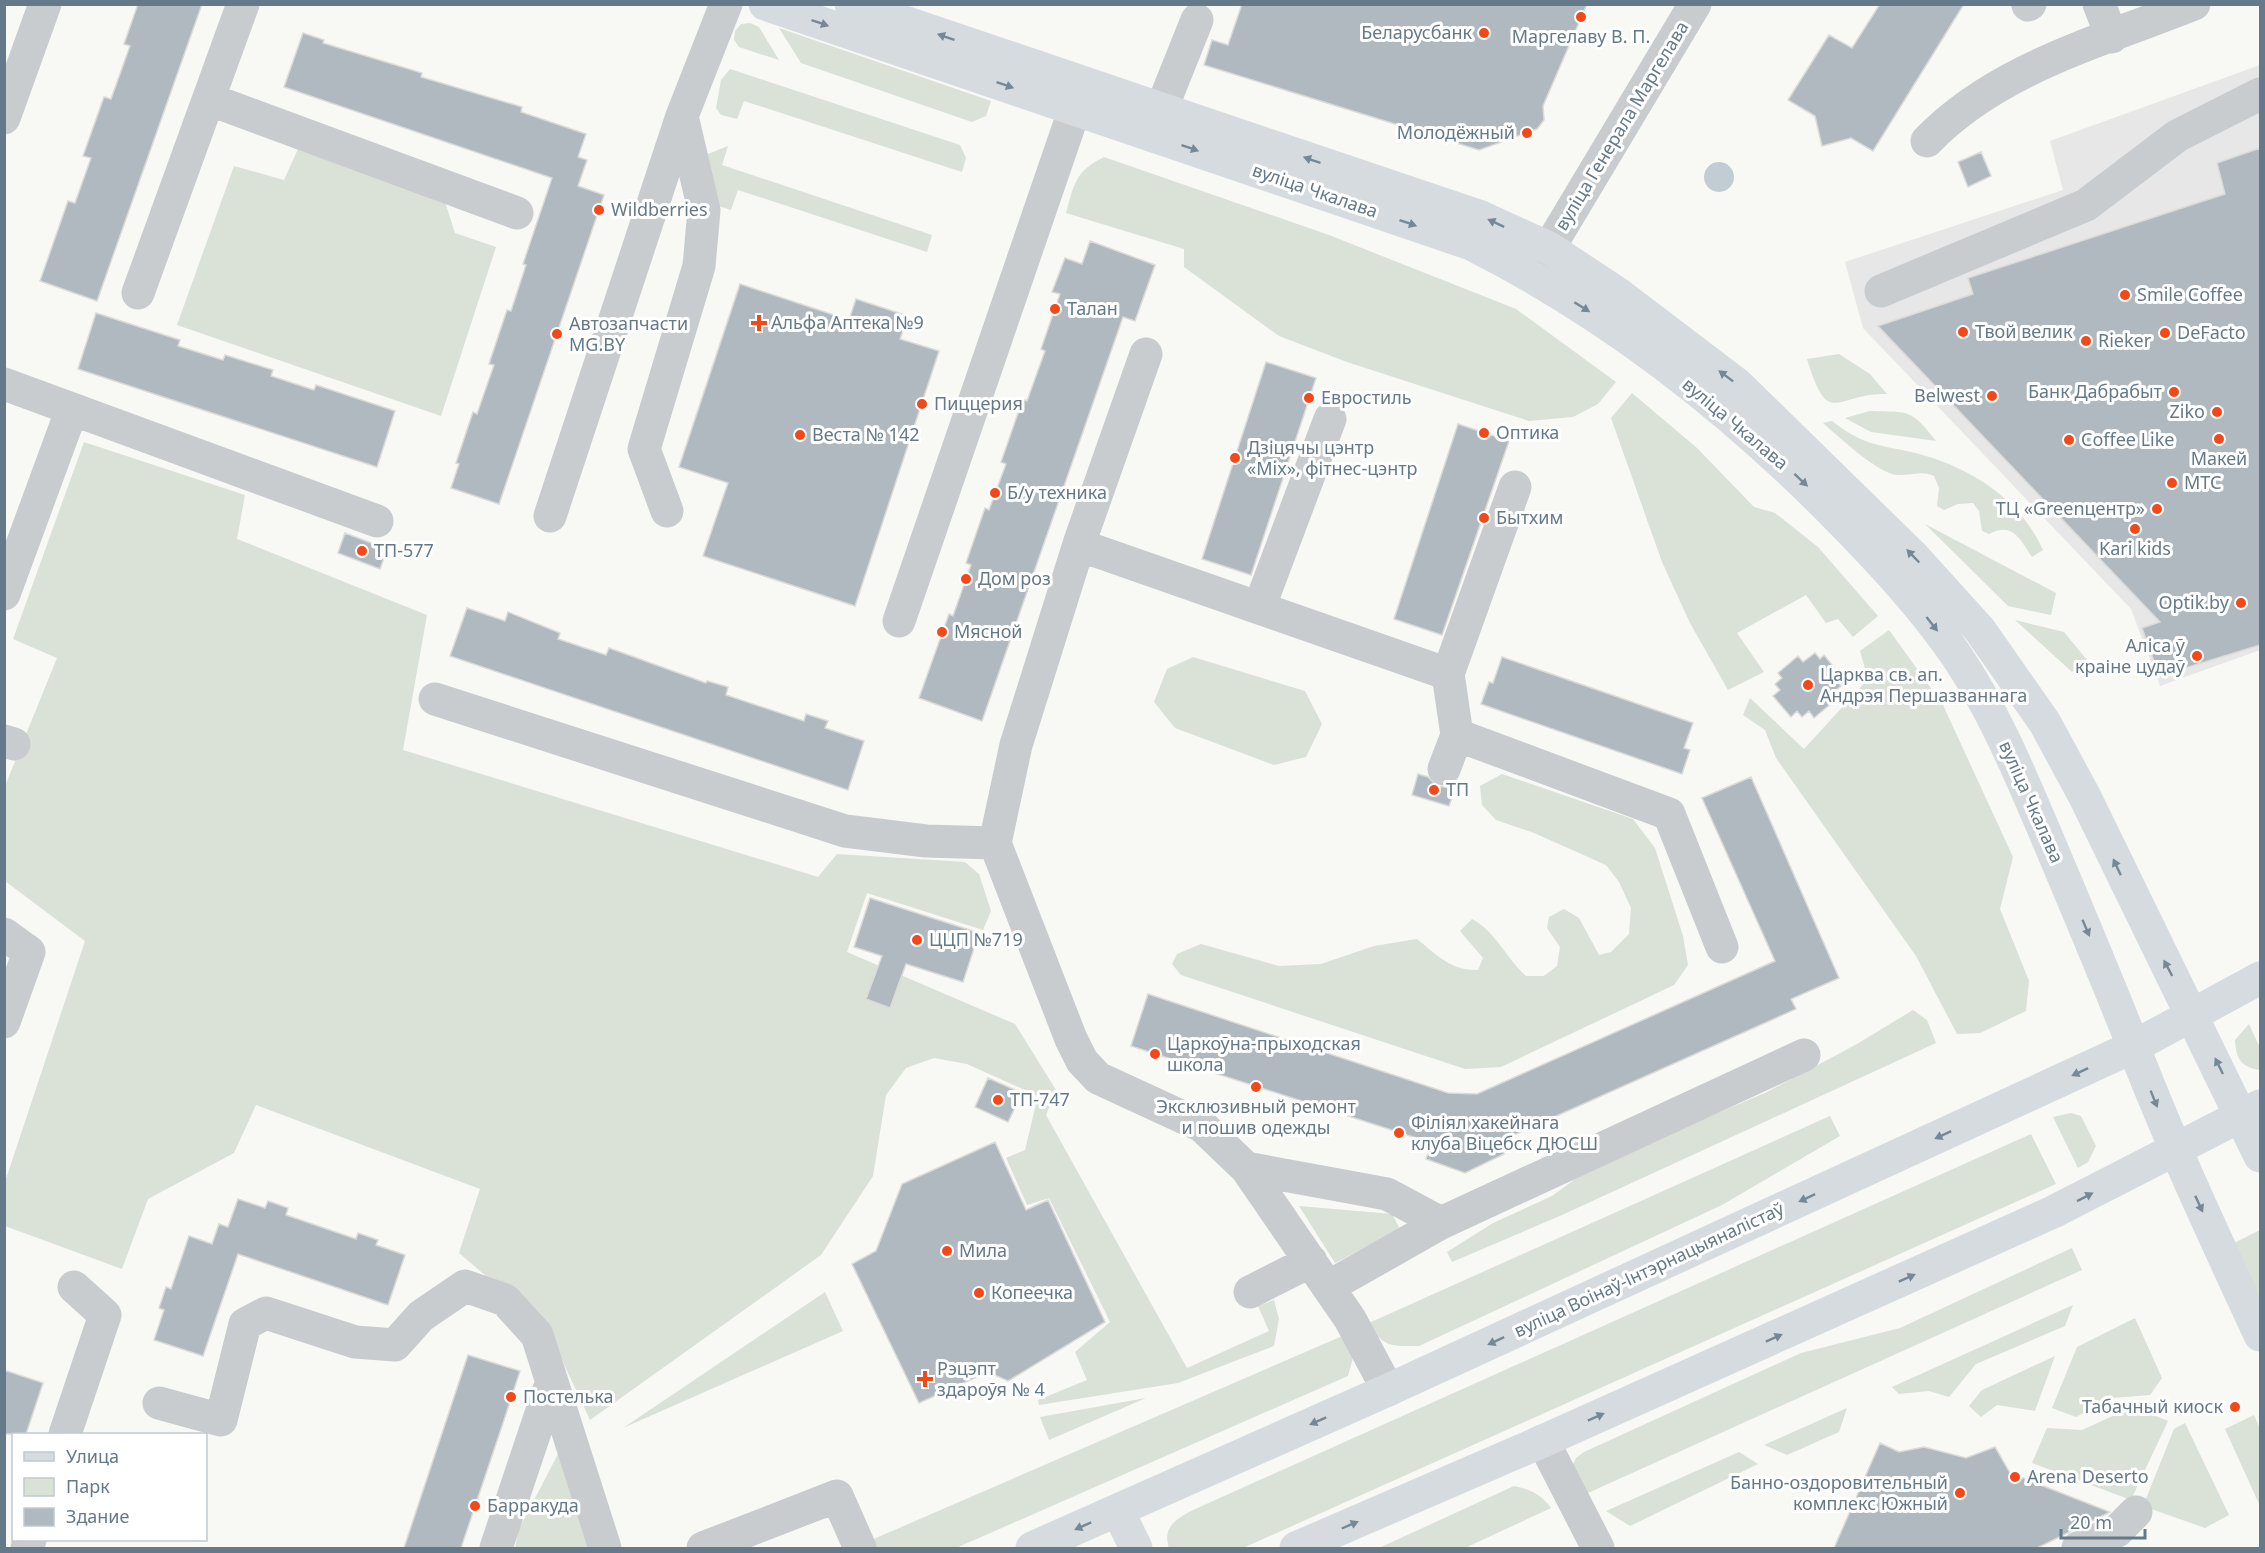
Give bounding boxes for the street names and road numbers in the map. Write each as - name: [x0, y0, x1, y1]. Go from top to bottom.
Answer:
- street label: вуліца Генерала Маргелава: [1549, 16, 1693, 235]
- street label: вуліца Чкалава: [1249, 157, 1381, 223]
- street label: вуліца Чкалава: [1678, 372, 1794, 475]
- street label: вуліца Чкалава: [1994, 737, 2070, 866]
- street label: вуліца Воінаў-Інтэрнацыяналістаў: [1510, 1196, 1788, 1342]

